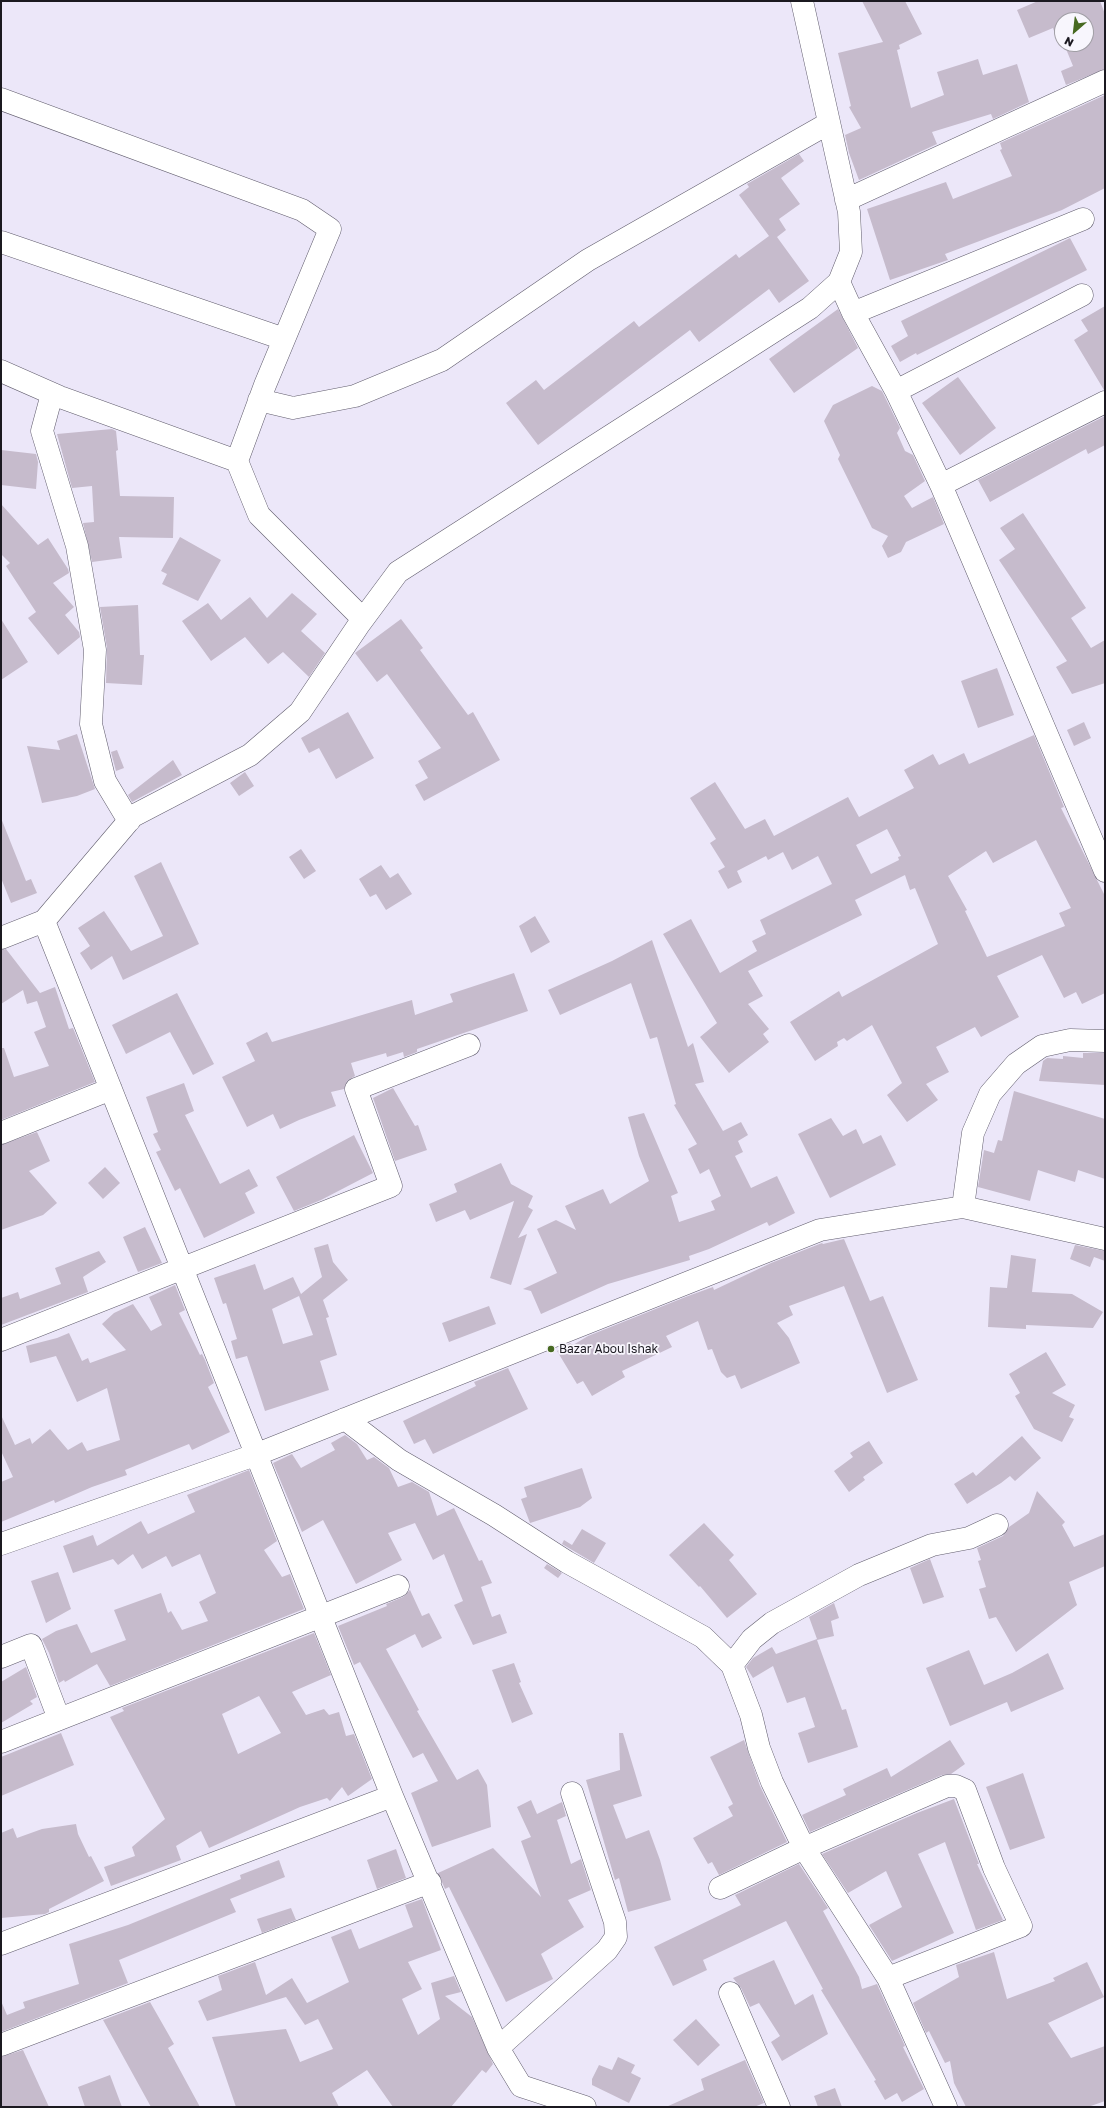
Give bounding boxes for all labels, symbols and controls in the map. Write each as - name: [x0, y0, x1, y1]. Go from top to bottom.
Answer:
- north arrow: [1054, 12, 1094, 52]
- text: N: [1062, 34, 1075, 50]
- place label: Bazar Abou Ishak: [559, 1342, 658, 1356]
- marker: Bazar Abou Ishak: [546, 1344, 556, 1354]

